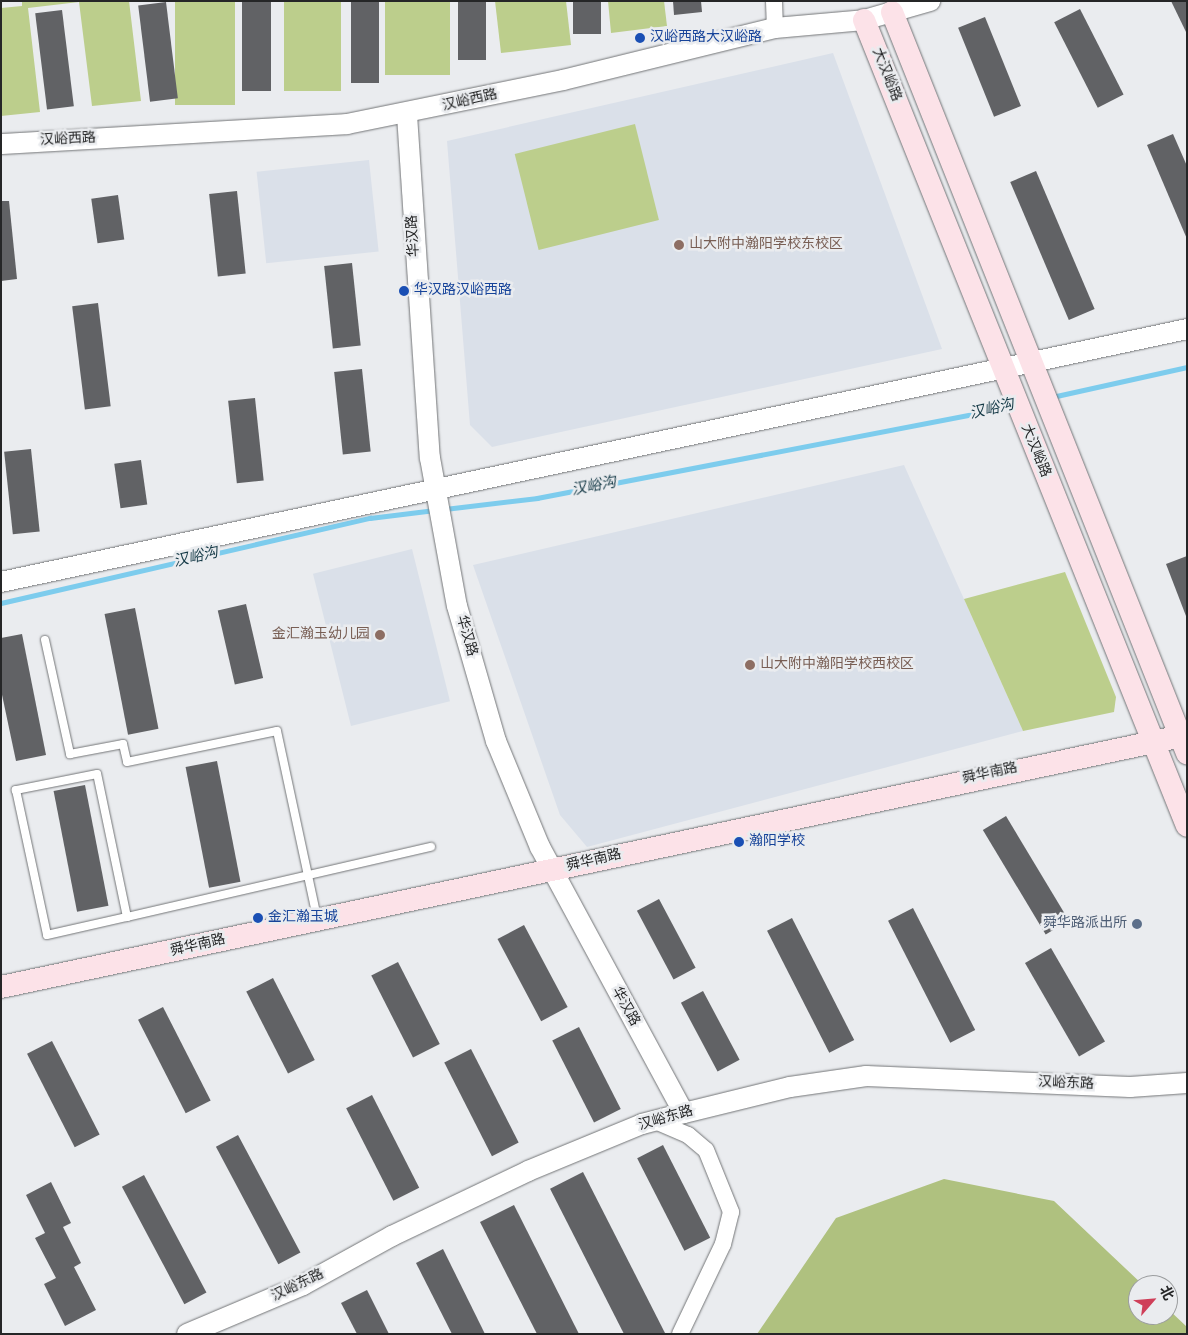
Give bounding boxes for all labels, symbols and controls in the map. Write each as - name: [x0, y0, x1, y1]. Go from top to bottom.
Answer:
- place label: 汉峪西路大汉峪路: [650, 30, 762, 46]
- marker: 汉峪西路大汉峪路: [634, 32, 646, 44]
- street label: 大汉峪路: [868, 46, 904, 104]
- street label: 汉峪西路: [441, 87, 499, 115]
- street label: 汉峪西路: [40, 130, 96, 150]
- street label: 华汉路: [405, 215, 423, 257]
- place label: 山大附中瀚阳学校东校区: [689, 237, 843, 253]
- marker: 山大附中瀚阳学校东校区: [673, 239, 685, 251]
- place label: 华汉路汉峪西路: [414, 283, 512, 299]
- marker: 华汉路汉峪西路: [398, 285, 410, 297]
- water label: 汉峪沟: [968, 396, 1016, 424]
- street label: 大汉峪路: [1017, 422, 1053, 480]
- water label: 汉峪沟: [570, 474, 618, 500]
- water label: 汉峪沟: [172, 544, 220, 572]
- street label: 华汉路: [452, 613, 480, 659]
- place label: 金汇瀚玉幼儿园: [272, 627, 370, 643]
- marker: 金汇瀚玉幼儿园: [374, 629, 386, 641]
- place label: 山大附中瀚阳学校西校区: [760, 657, 914, 673]
- marker: 山大附中瀚阳学校西校区: [744, 659, 756, 671]
- street label: 舜华南路: [961, 760, 1019, 788]
- place label: 瀚阳学校: [749, 834, 805, 850]
- marker: 瀚阳学校: [733, 836, 745, 848]
- street label: 舜华南路: [565, 847, 623, 875]
- place label: 金汇瀚玉城: [268, 910, 338, 926]
- marker: 金汇瀚玉城: [252, 912, 264, 924]
- place label: 舜华路派出所: [1043, 916, 1127, 932]
- marker: 舜华路派出所: [1131, 918, 1143, 930]
- street label: 舜华南路: [169, 932, 227, 960]
- street label: 华汉路: [607, 985, 643, 1029]
- street label: 汉峪东路: [1038, 1075, 1094, 1093]
- street label: 汉峪东路: [637, 1103, 695, 1135]
- street label: 汉峪东路: [269, 1266, 327, 1306]
- north arrow: [1128, 1275, 1178, 1325]
- text: 北: [1155, 1283, 1177, 1304]

